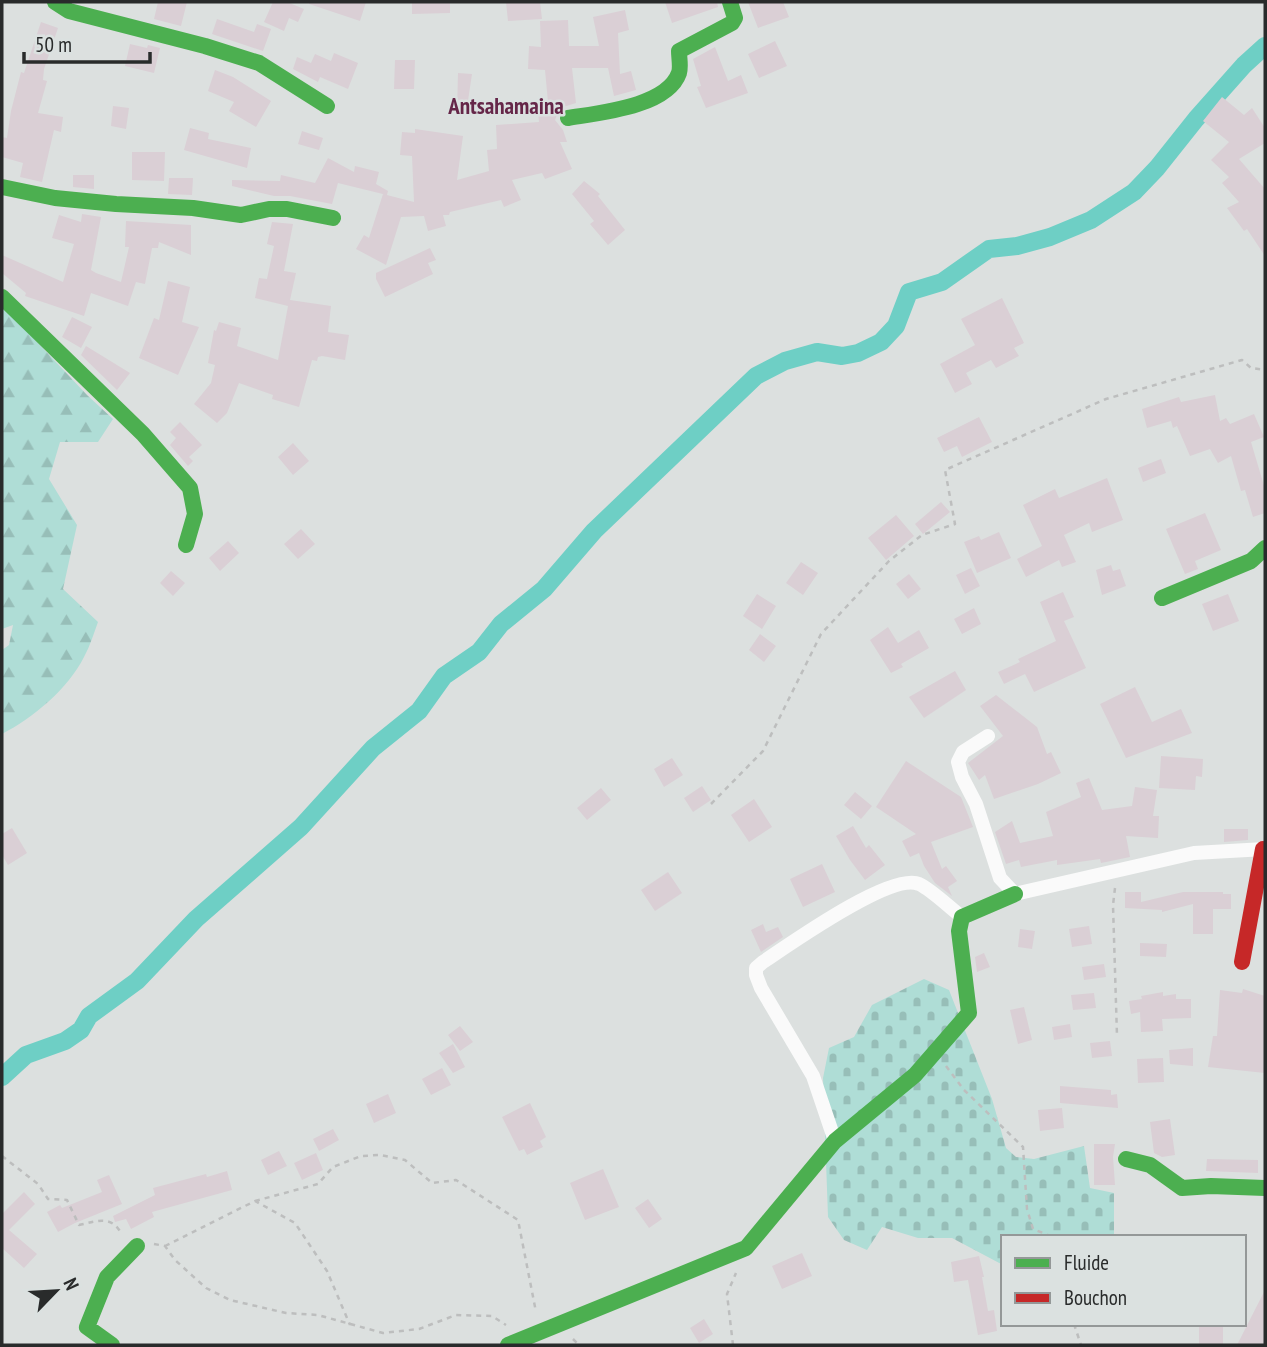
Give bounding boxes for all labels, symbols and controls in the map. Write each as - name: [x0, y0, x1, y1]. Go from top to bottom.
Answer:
- scale bar: [24, 21, 150, 65]
- text: 50 m: [35, 31, 72, 58]
- district label: Antsahamaina: [447, 91, 564, 120]
- legend: [1001, 1235, 1246, 1326]
- text: Fluide: [1064, 1249, 1109, 1276]
- north arrow: [21, 1256, 91, 1326]
- text: N: [58, 1274, 84, 1294]
- text: Bouchon: [1064, 1284, 1127, 1311]

